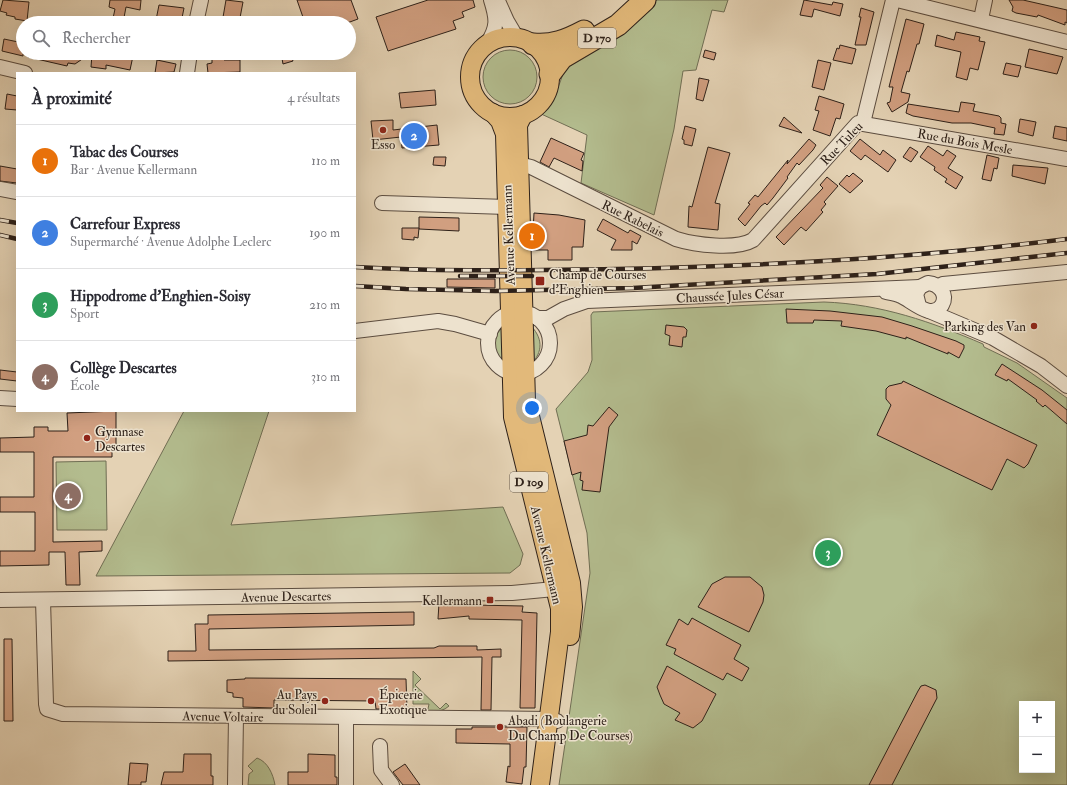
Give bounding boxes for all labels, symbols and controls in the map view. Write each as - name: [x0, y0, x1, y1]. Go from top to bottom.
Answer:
- search box: [16, 16, 356, 60]
- icon: search: [30, 27, 52, 49]
- road number: D 170: [578, 28, 616, 48]
- text: Rechercher: [62, 29, 130, 48]
- text: À proximité: [32, 88, 112, 109]
- text: 4 résultats: [287, 90, 340, 106]
- street label: Rue Tuleu: [817, 118, 867, 169]
- pin: 2: [401, 121, 427, 151]
- marker: Esso: [378, 125, 388, 135]
- street label: Rue du Bois Mesle: [916, 126, 1014, 158]
- place label: Esso: [371, 137, 395, 153]
- text: Tabac des Courses: [70, 143, 178, 162]
- text: 1: [43, 153, 47, 169]
- text: 110 m: [311, 153, 340, 169]
- text: Bar · Avenue Kellermann: [70, 162, 197, 178]
- street label: Avenue Kellermann: [499, 184, 519, 286]
- street label: Rue Rabelais: [599, 197, 667, 241]
- text: Carrefour Express: [70, 215, 180, 234]
- pin: 1: [519, 221, 545, 251]
- text: 2: [42, 225, 48, 241]
- text: 190 m: [309, 225, 340, 241]
- text: Supermarché · Avenue Adolphe Leclerc: [70, 234, 271, 250]
- place label: Champ de Courses d'Enghien: [549, 267, 647, 298]
- marker: Champ de Courses d'Enghien: [534, 275, 546, 287]
- street label: Chaussée Jules César: [676, 285, 785, 307]
- text: Hippodrome d'Enghien-Soisy: [70, 287, 250, 306]
- text: 3: [43, 297, 48, 313]
- text: 210 m: [309, 297, 340, 313]
- text: Sport: [70, 306, 99, 322]
- place label: Parking des Van: [944, 319, 1026, 335]
- marker: Parking des Van: [1029, 321, 1039, 331]
- text: Collège Descartes: [70, 359, 177, 378]
- text: 4: [41, 369, 49, 385]
- text: 310 m: [311, 369, 340, 385]
- text: École: [70, 378, 99, 394]
- your location: [522, 398, 542, 418]
- place label: Gymnase Descartes: [95, 424, 146, 455]
- marker: Gymnase Descartes: [82, 433, 92, 443]
- road number: D 109: [510, 472, 548, 492]
- pin: 4: [55, 481, 81, 511]
- street label: Avenue Kellermann: [527, 504, 565, 606]
- pin: 3: [815, 538, 841, 568]
- street label: Avenue Descartes: [240, 588, 332, 606]
- place label: Kellermann: [422, 593, 482, 609]
- marker: Kellermann: [485, 595, 495, 605]
- place label: Épicerie Exotique: [379, 686, 427, 718]
- place label: Au Pays du Soleil: [272, 687, 318, 718]
- marker: Au Pays du Soleil: [320, 696, 330, 706]
- marker: Épicerie Exotique: [366, 696, 376, 706]
- map controls: [1019, 701, 1055, 773]
- button: +: [1019, 701, 1055, 737]
- street label: Avenue Voltaire: [181, 708, 264, 726]
- place label: Abadi (Boulangerie Du Champ De Courses): [507, 713, 633, 745]
- marker: Abadi (Boulangerie Du Champ De Courses): [495, 722, 505, 732]
- button: −: [1019, 737, 1055, 773]

